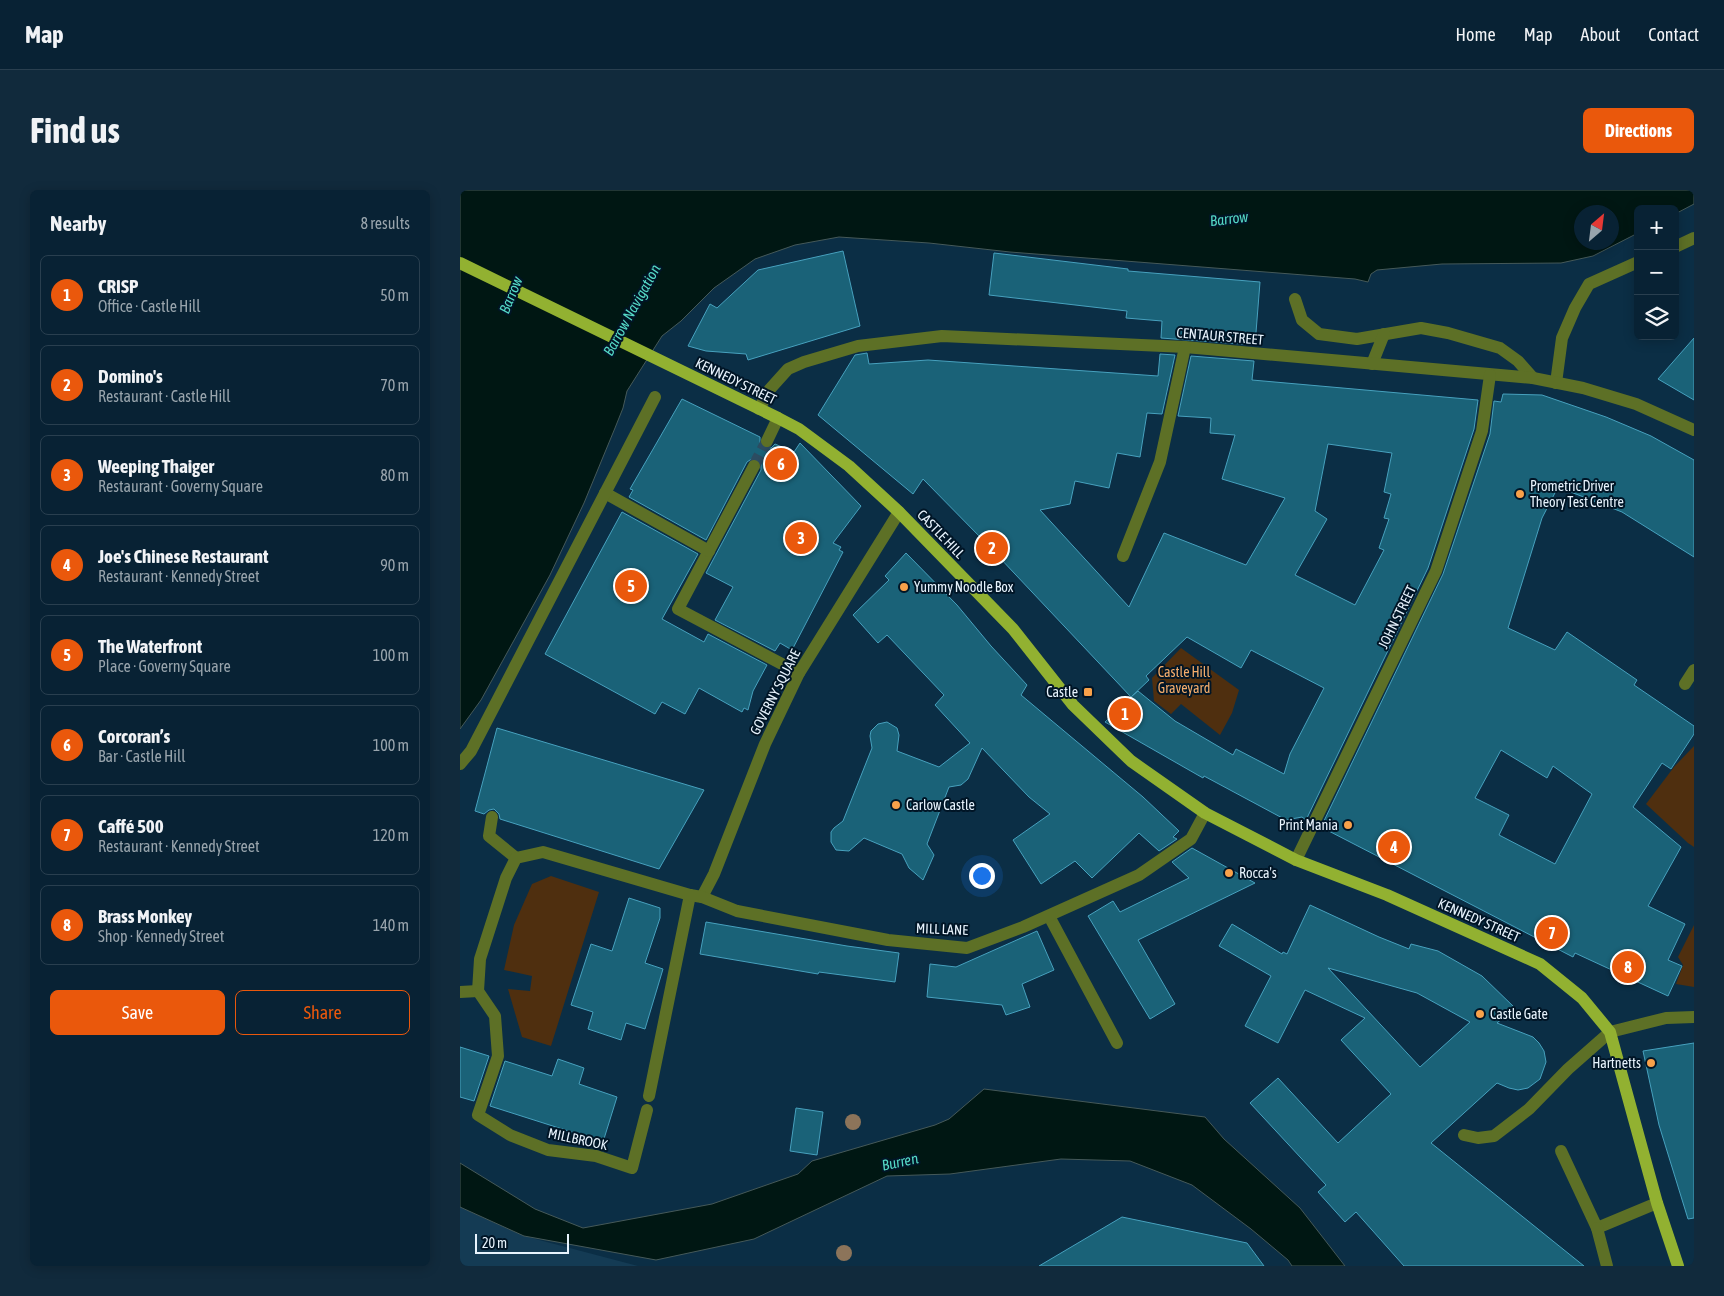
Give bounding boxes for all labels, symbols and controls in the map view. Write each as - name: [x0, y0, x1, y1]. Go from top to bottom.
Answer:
- text: Map: [25, 21, 64, 48]
- text: Home: [1456, 24, 1496, 45]
- text: Map: [1524, 24, 1553, 45]
- text: About: [1581, 24, 1620, 45]
- text: Contact: [1648, 24, 1699, 45]
- button: Directions: [1583, 108, 1694, 153]
- text: Find us: [30, 110, 120, 150]
- north arrow: [1574, 205, 1619, 250]
- map controls: [1634, 205, 1679, 340]
- button: +: [1634, 205, 1679, 250]
- water label: Barrow: [1209, 208, 1250, 229]
- text: Nearby: [50, 211, 106, 235]
- text: 8 results: [360, 214, 410, 232]
- button: −: [1634, 250, 1679, 295]
- water label: Barrow Navigation: [599, 261, 664, 358]
- water label: Barrow: [495, 273, 526, 316]
- text: CRISP: [98, 275, 138, 297]
- text: 1: [63, 286, 71, 304]
- text: 50 m: [380, 286, 409, 304]
- button: layers: [1634, 295, 1679, 340]
- text: Office · Castle Hill: [98, 297, 201, 315]
- street label: CENTAUR STREET: [1176, 324, 1264, 348]
- street label: KENNEDY STREET: [693, 355, 779, 407]
- text: Domino's: [98, 365, 163, 387]
- text: 2: [63, 376, 71, 394]
- text: 70 m: [380, 376, 409, 394]
- text: Restaurant · Castle Hill: [98, 387, 231, 405]
- pin: 6: [765, 445, 797, 483]
- text: Weeping Thaiger: [98, 455, 214, 477]
- text: 3: [63, 466, 71, 484]
- text: 80 m: [380, 466, 409, 484]
- text: Restaurant · Governy Square: [98, 477, 263, 495]
- place label: Prometric Driver Theory Test Centre: [1530, 478, 1624, 510]
- marker: Prometric Driver Theory Test Centre: [1514, 488, 1526, 500]
- street label: CASTLE HILL: [914, 506, 968, 562]
- pin: 3: [785, 519, 817, 557]
- pin: 2: [976, 529, 1008, 567]
- text: Joe's Chinese Restaurant: [98, 545, 268, 567]
- text: 4: [63, 556, 71, 574]
- text: 90 m: [380, 556, 409, 574]
- text: Restaurant · Kennedy Street: [98, 567, 260, 585]
- pin: 5: [615, 567, 647, 605]
- place label: Yummy Noodle Box: [914, 579, 1014, 595]
- marker: Yummy Noodle Box: [898, 581, 910, 593]
- street label: JOHN STREET: [1375, 583, 1419, 651]
- text: The Waterfront: [98, 635, 202, 657]
- text: 5: [63, 646, 71, 664]
- text: 100 m: [373, 646, 409, 664]
- street label: GOVERNY SQUARE: [747, 647, 803, 737]
- text: Place · Governy Square: [98, 657, 231, 675]
- park label: Castle Hill Graveyard: [1158, 664, 1210, 696]
- place label: Castle: [1046, 684, 1078, 700]
- marker: Castle: [1082, 686, 1094, 698]
- pin: 1: [1109, 695, 1141, 733]
- text: Corcoran’s: [98, 725, 170, 747]
- text: 6: [63, 736, 71, 754]
- text: 100 m: [373, 736, 409, 754]
- text: Bar · Castle Hill: [98, 747, 185, 765]
- place label: Carlow Castle: [906, 797, 975, 813]
- marker: Carlow Castle: [890, 799, 902, 811]
- text: Caffé 500: [98, 815, 164, 837]
- place label: Print Mania: [1279, 817, 1338, 833]
- marker: Print Mania: [1342, 819, 1354, 831]
- text: 7: [63, 826, 71, 844]
- text: 120 m: [373, 826, 409, 844]
- pin: 4: [1378, 828, 1410, 866]
- text: Restaurant · Kennedy Street: [98, 837, 260, 855]
- your location: [969, 863, 995, 889]
- place label: Rocca's: [1239, 865, 1277, 881]
- marker: Rocca's: [1223, 867, 1235, 879]
- street label: KENNEDY STREET: [1436, 895, 1522, 945]
- text: Brass Monkey: [98, 905, 192, 927]
- pin: 7: [1536, 914, 1568, 952]
- text: 8: [63, 916, 71, 934]
- text: 140 m: [373, 916, 409, 934]
- street label: MILL LANE: [916, 920, 968, 938]
- text: Shop · Kennedy Street: [98, 927, 224, 945]
- pin: 8: [1612, 948, 1644, 986]
- button: Save: [50, 990, 225, 1035]
- button: Share: [235, 990, 410, 1035]
- place label: Castle Gate: [1490, 1006, 1548, 1022]
- marker: Castle Gate: [1474, 1008, 1486, 1020]
- place label: Hartnetts: [1592, 1055, 1641, 1071]
- marker: Hartnetts: [1645, 1057, 1657, 1069]
- street label: MILLBROOK: [547, 1125, 609, 1153]
- water label: Burren: [880, 1149, 920, 1174]
- scale bar: [475, 1231, 569, 1254]
- text: 20 m: [482, 1235, 507, 1251]

